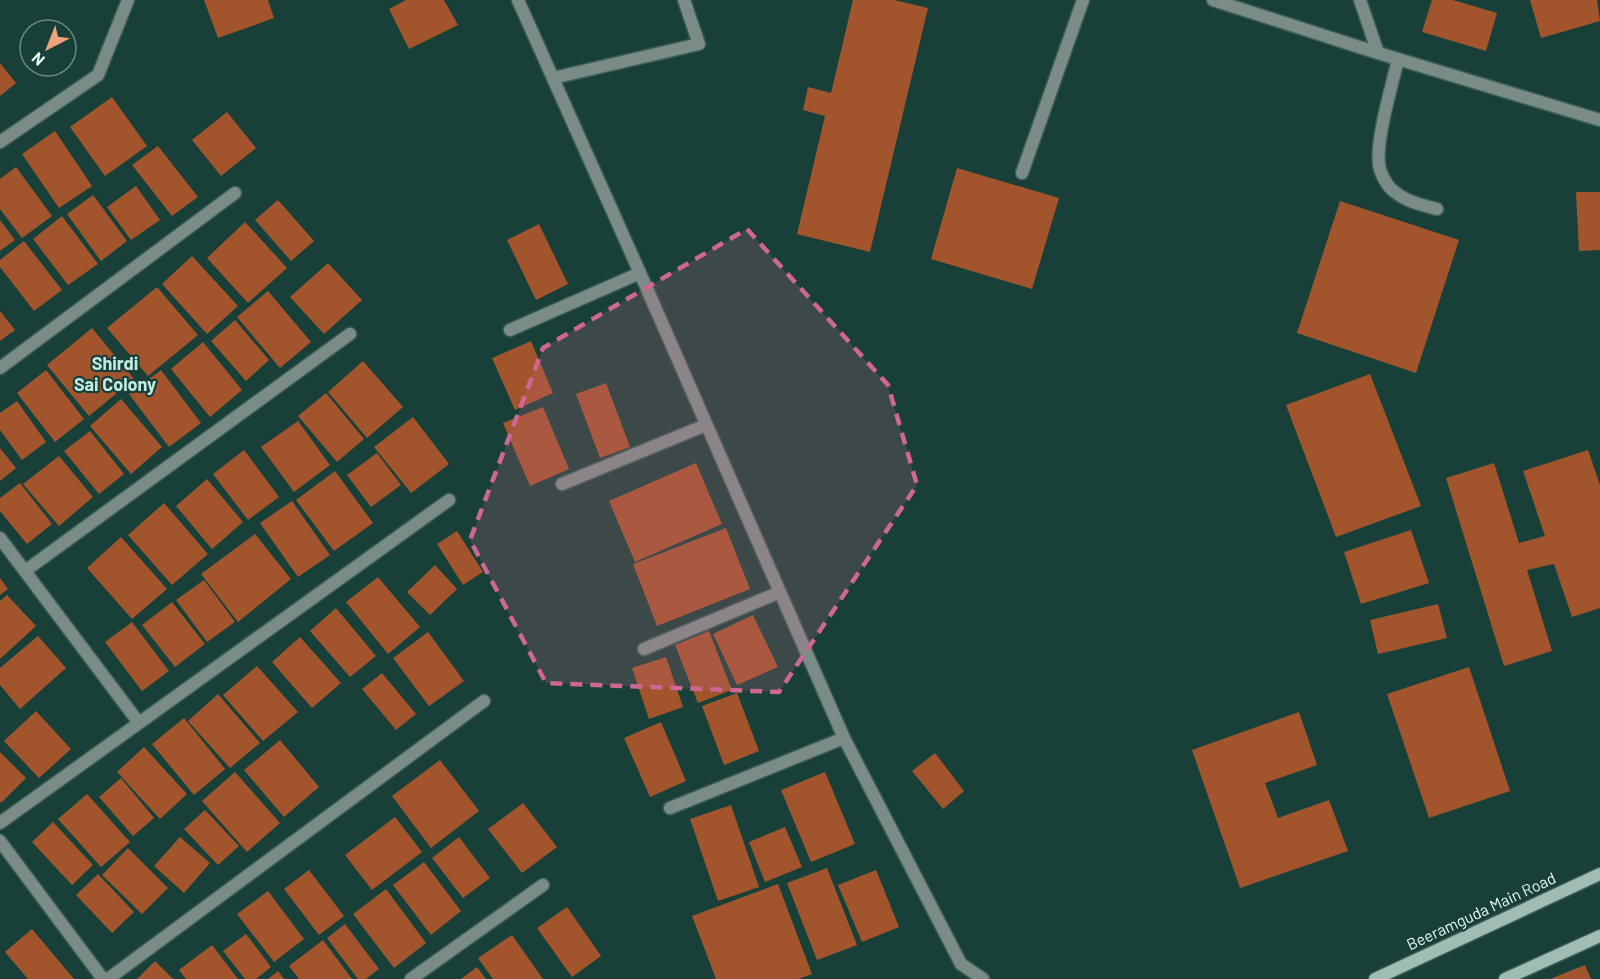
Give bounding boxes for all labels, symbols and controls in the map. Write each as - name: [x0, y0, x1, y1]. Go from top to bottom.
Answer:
- north arrow: [18, 18, 78, 78]
- text: N: [27, 49, 48, 70]
- district label: Shirdi Sai Colony: [74, 352, 156, 395]
- street label: Beeramguda Main Road: [1403, 868, 1558, 953]

